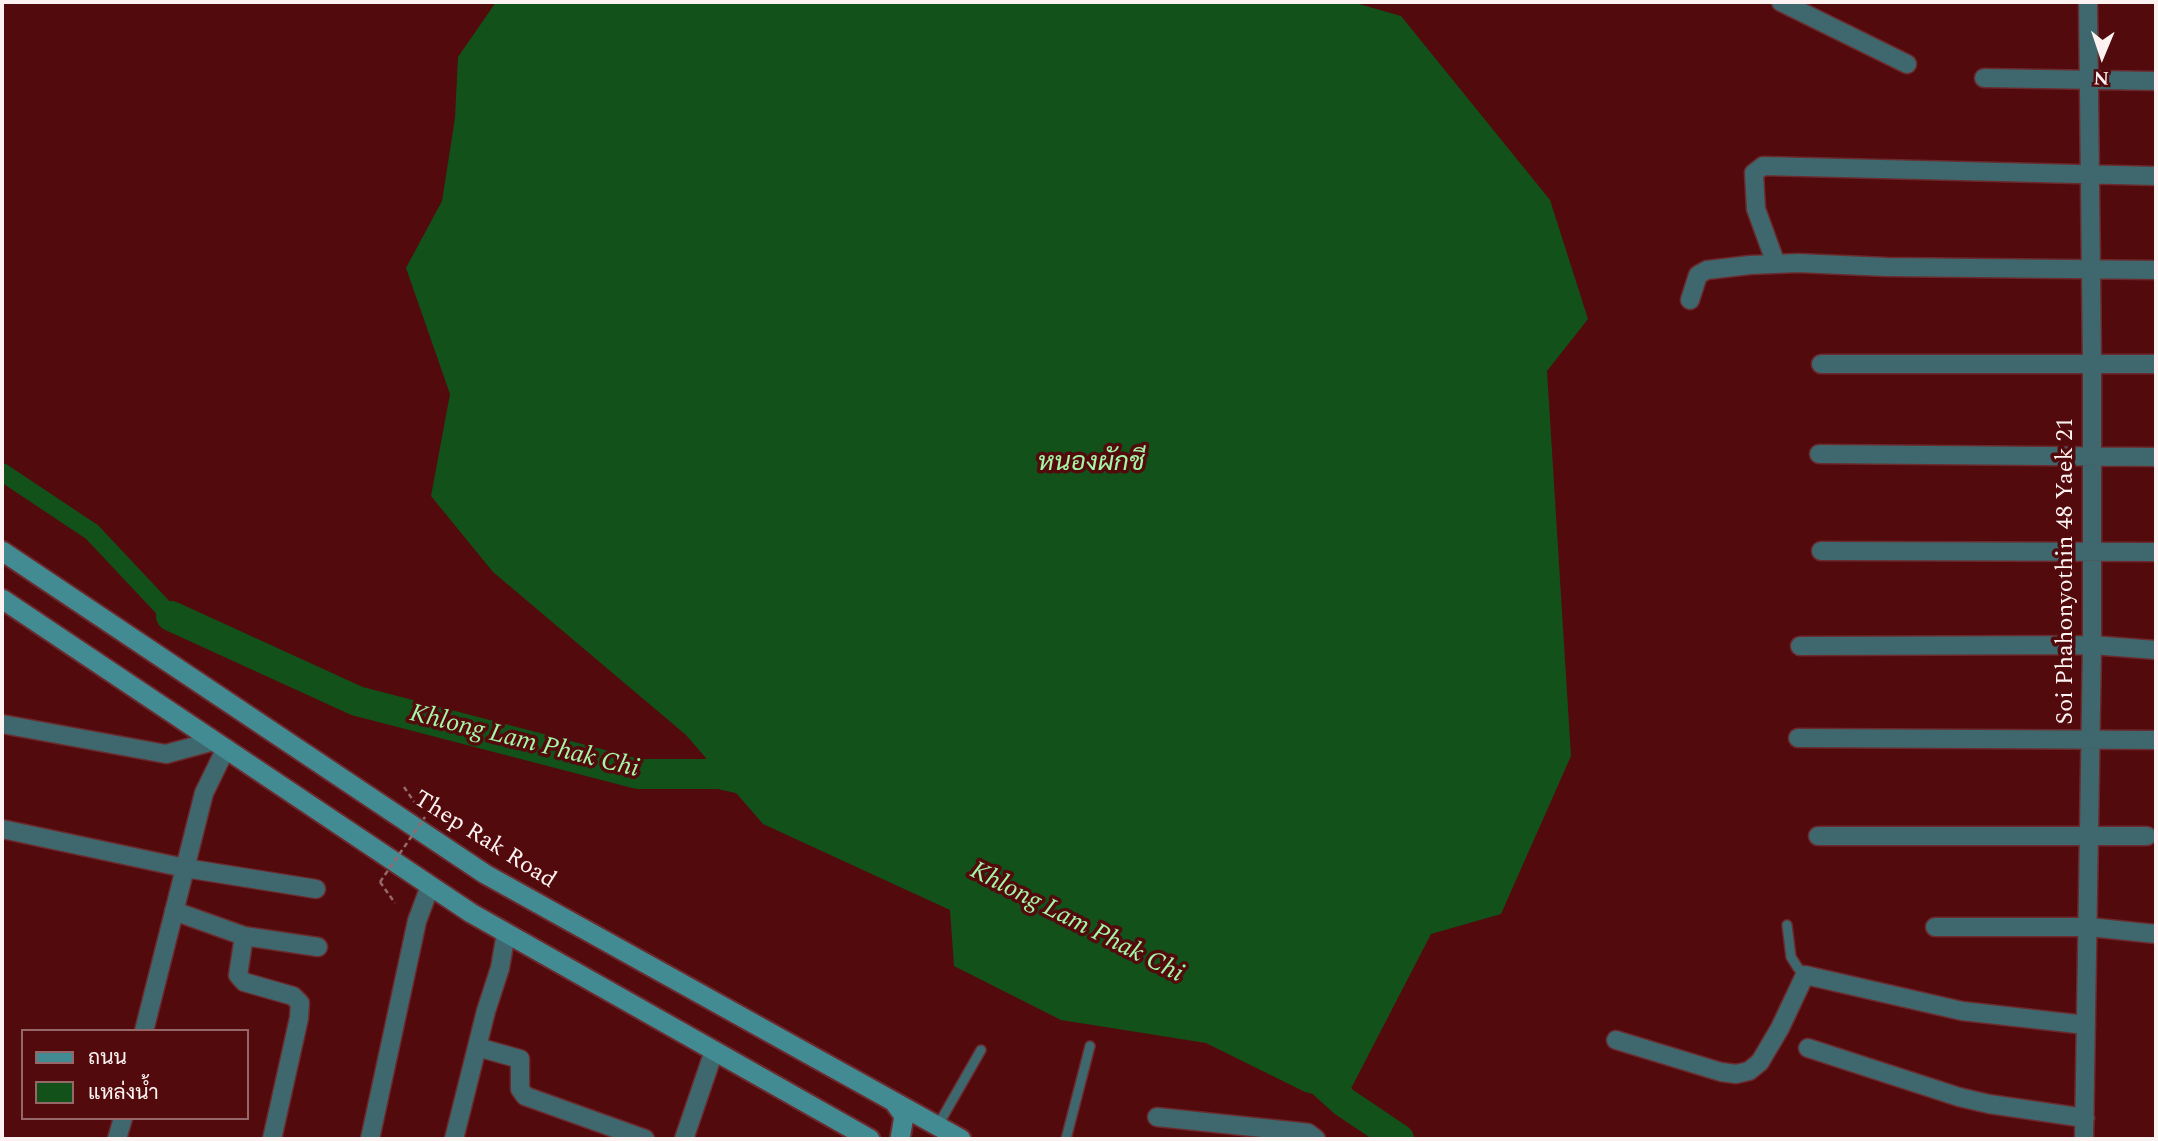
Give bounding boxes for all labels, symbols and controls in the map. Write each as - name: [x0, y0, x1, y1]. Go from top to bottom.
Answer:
- north arrow: [2067, 21, 2137, 91]
- text: N: [2093, 63, 2110, 92]
- street label: Soi Phahonyothin 48 Yaek 21: [2053, 417, 2081, 725]
- water label: หนองผักชี: [1037, 449, 1145, 481]
- water label: Khlong Lam Phak Chi: [406, 699, 642, 787]
- street label: Thep Rak Road: [407, 786, 561, 896]
- water label: Khlong Lam Phak Chi: [964, 857, 1188, 991]
- legend: [21, 1029, 248, 1120]
- text: ถนน: [88, 1042, 127, 1074]
- text: แหล่งน้ำ: [88, 1077, 159, 1109]

